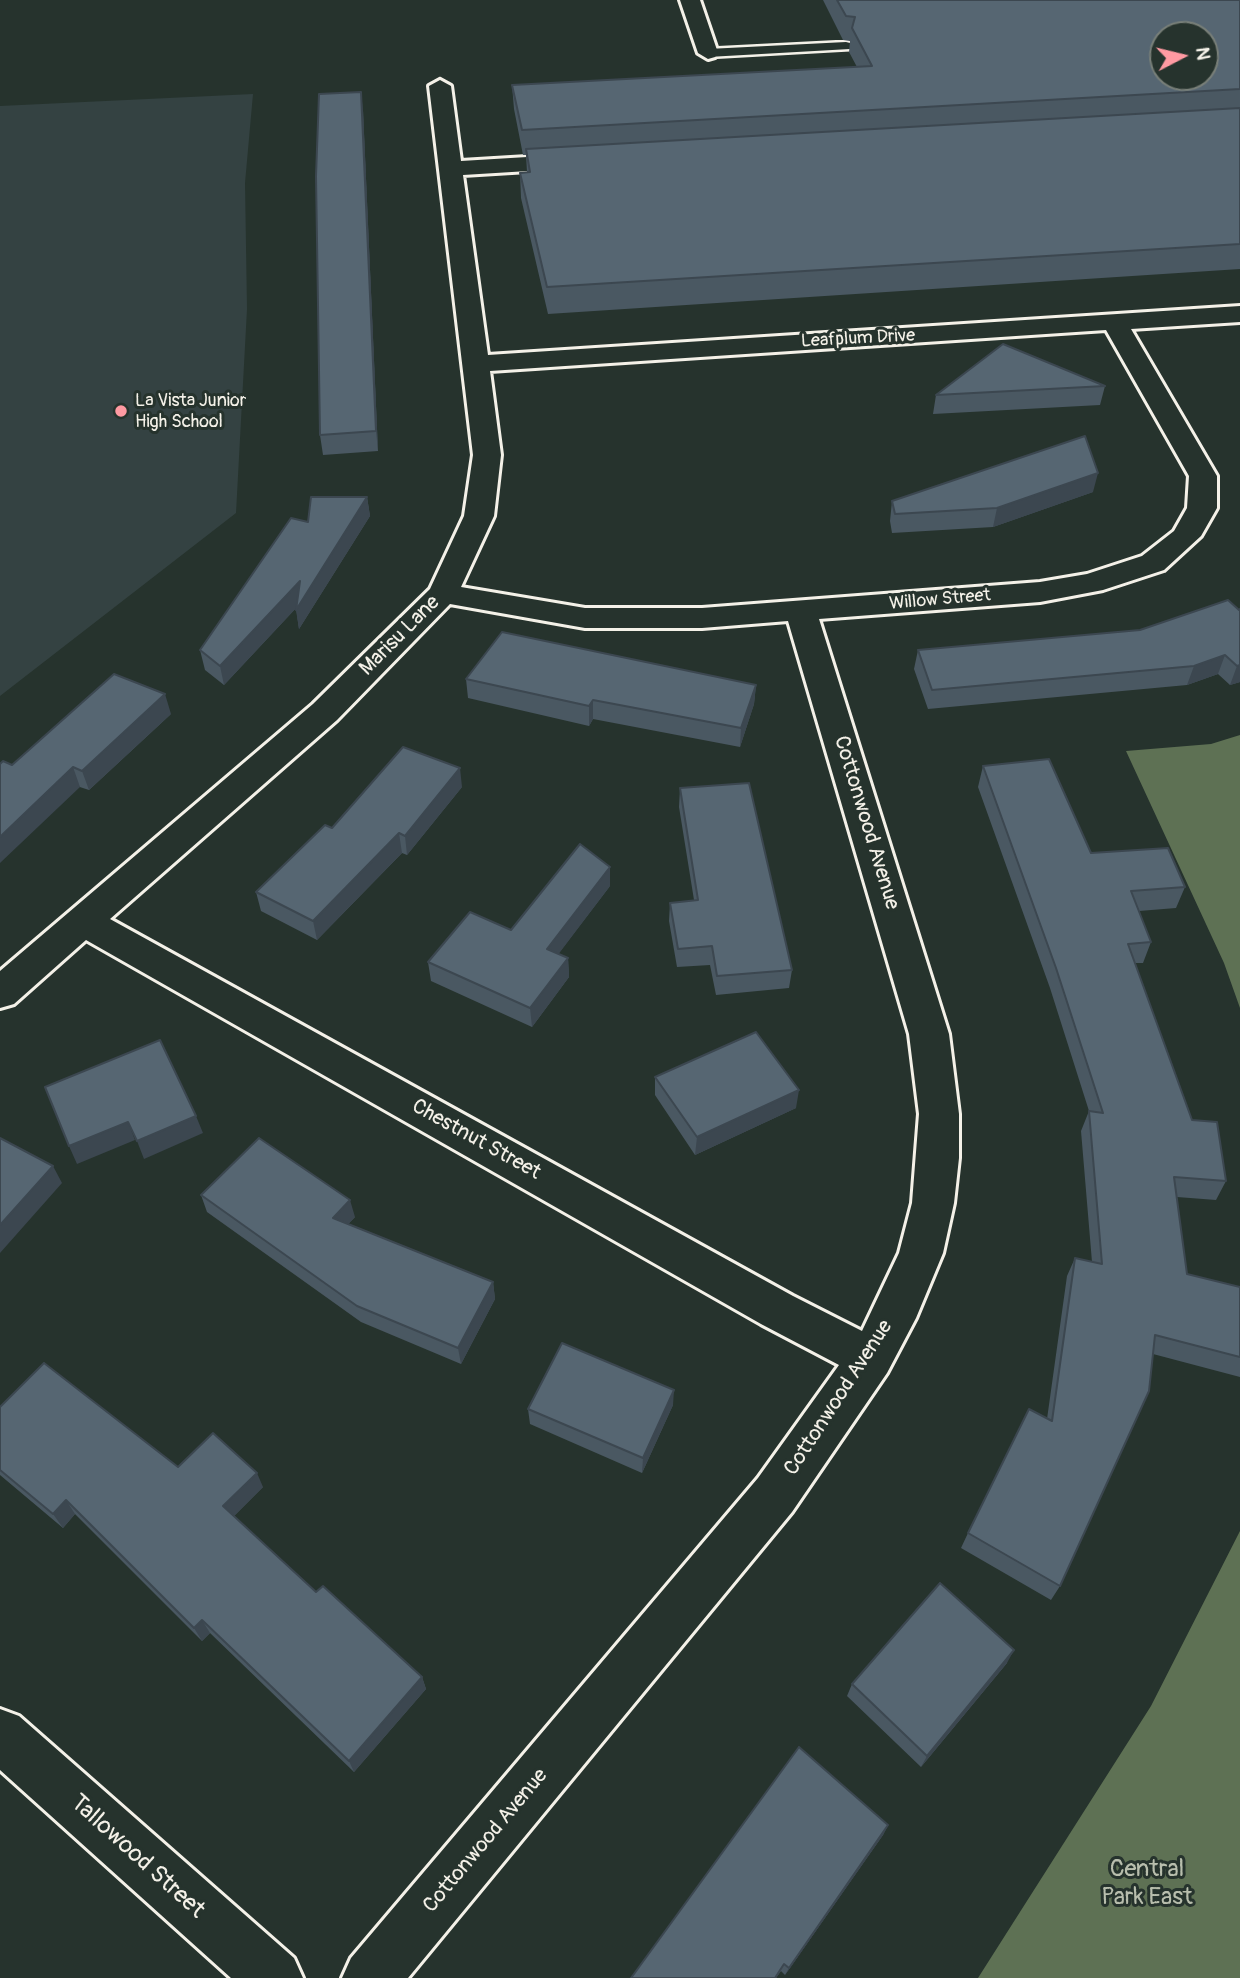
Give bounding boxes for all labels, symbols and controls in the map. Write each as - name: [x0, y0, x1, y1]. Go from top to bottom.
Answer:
- north arrow: [1149, 21, 1219, 91]
- text: N: [1190, 46, 1216, 62]
- street label: Leafplum Drive: [800, 325, 916, 353]
- place label: La Vista Junior High School: [135, 390, 246, 432]
- marker: La Vista Junior High School: [113, 403, 129, 419]
- street label: Willow Street: [889, 585, 991, 615]
- street label: Marisu Lane: [355, 591, 445, 681]
- street label: Cottonwood Avenue: [828, 733, 904, 913]
- street label: Chestnut Street: [407, 1094, 545, 1186]
- street label: Cottonwood Avenue: [779, 1316, 899, 1480]
- street label: Cottonwood Avenue: [418, 1764, 554, 1918]
- street label: Tallowood Street: [64, 1789, 210, 1925]
- park label: Central Park East: [1101, 1856, 1193, 1912]

